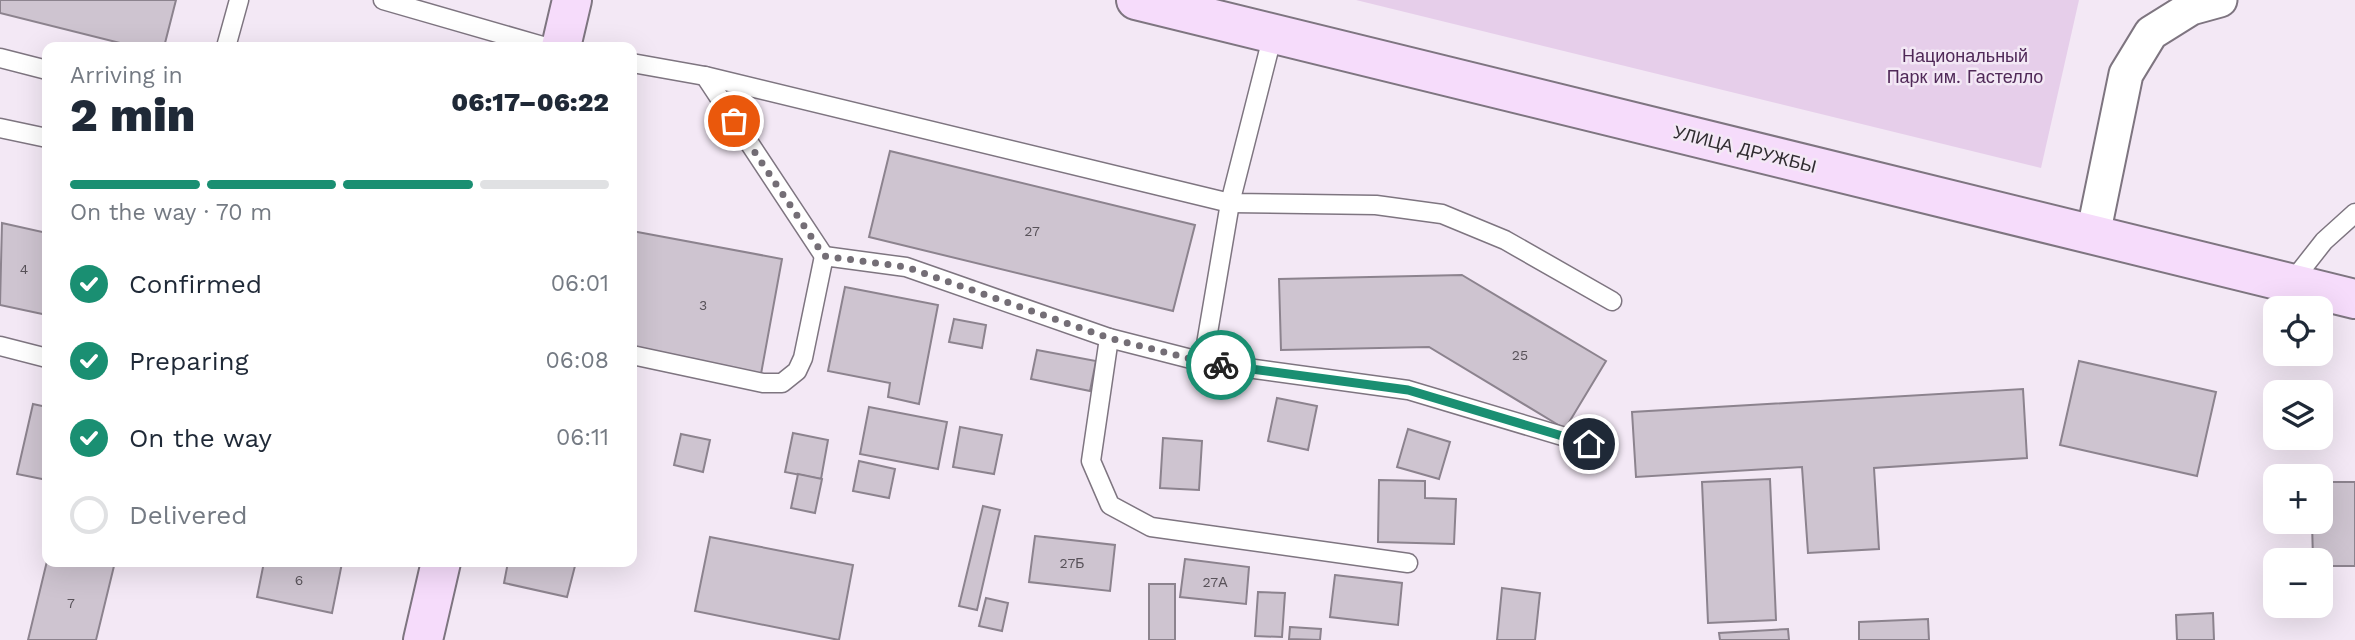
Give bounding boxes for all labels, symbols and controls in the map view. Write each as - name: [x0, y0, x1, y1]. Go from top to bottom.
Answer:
- park label: Национальный Парк им. Гастелло: [1887, 45, 2043, 87]
- text: Arriving in: [70, 62, 183, 89]
- text: 06:17–06:22: [451, 87, 609, 117]
- text: 2 min: [70, 88, 195, 142]
- pin: [704, 91, 764, 151]
- icon: bag: [715, 102, 753, 140]
- street label: УЛИЦА ДРУЖБЫ: [1671, 121, 1819, 177]
- text: On the way · 70 m: [70, 199, 272, 226]
- house number: 27: [1024, 223, 1040, 239]
- house number: 4: [20, 261, 28, 277]
- icon: check: [70, 265, 108, 303]
- text: Confirmed: [129, 269, 262, 299]
- text: 06:01: [551, 270, 609, 297]
- map controls: [2263, 296, 2333, 618]
- button: locate: [2263, 296, 2333, 366]
- house number: 3: [699, 297, 707, 313]
- courier: [1186, 330, 1256, 400]
- icon: check: [70, 342, 108, 380]
- text: Preparing: [129, 346, 249, 376]
- icon: bike: [1202, 346, 1240, 384]
- text: 06:08: [545, 347, 609, 374]
- house number: 25: [1512, 347, 1528, 363]
- button: layers: [2263, 380, 2333, 450]
- pin: [1559, 414, 1619, 474]
- icon: check: [70, 419, 108, 457]
- text: On the way: [129, 423, 272, 453]
- text: 06:11: [556, 424, 609, 451]
- icon: home: [1570, 425, 1608, 463]
- button: +: [2263, 464, 2333, 534]
- text: Delivered: [129, 500, 248, 530]
- button: −: [2263, 548, 2333, 618]
- house number: 27Б: [1060, 555, 1084, 571]
- house number: 6: [295, 572, 303, 588]
- house number: 27А: [1202, 574, 1228, 590]
- house number: 7: [67, 595, 75, 611]

